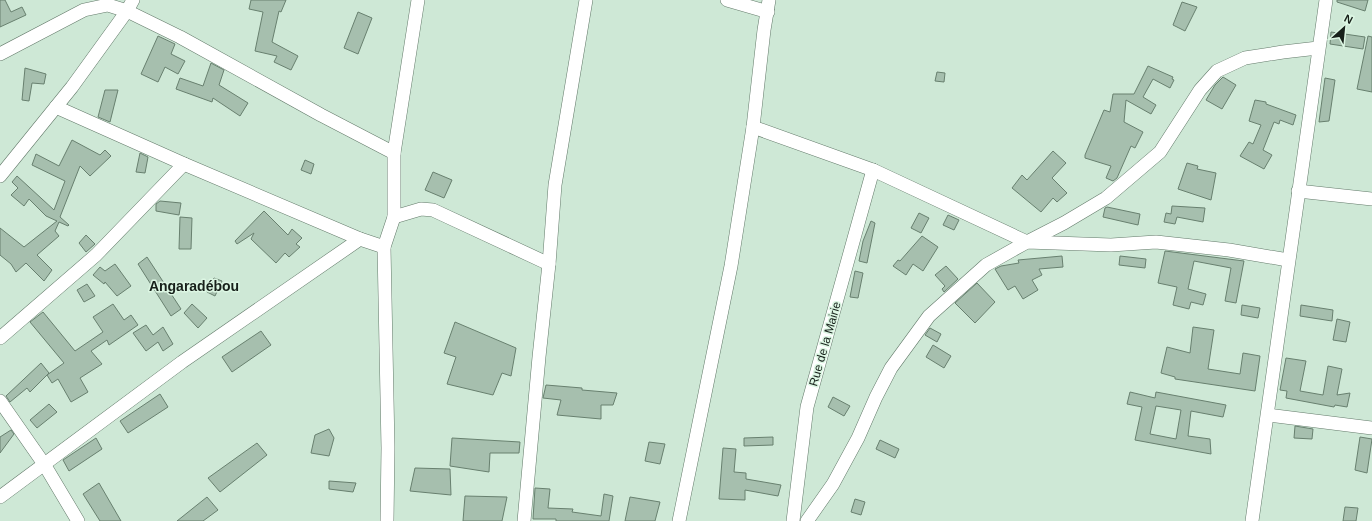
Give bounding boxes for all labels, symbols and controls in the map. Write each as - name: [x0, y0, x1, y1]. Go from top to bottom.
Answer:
- north arrow: [1324, 8, 1364, 48]
- text: N: [1342, 12, 1355, 26]
- district label: Angaradébou: [149, 278, 239, 294]
- street label: Rue de la Mairie: [806, 300, 844, 388]

